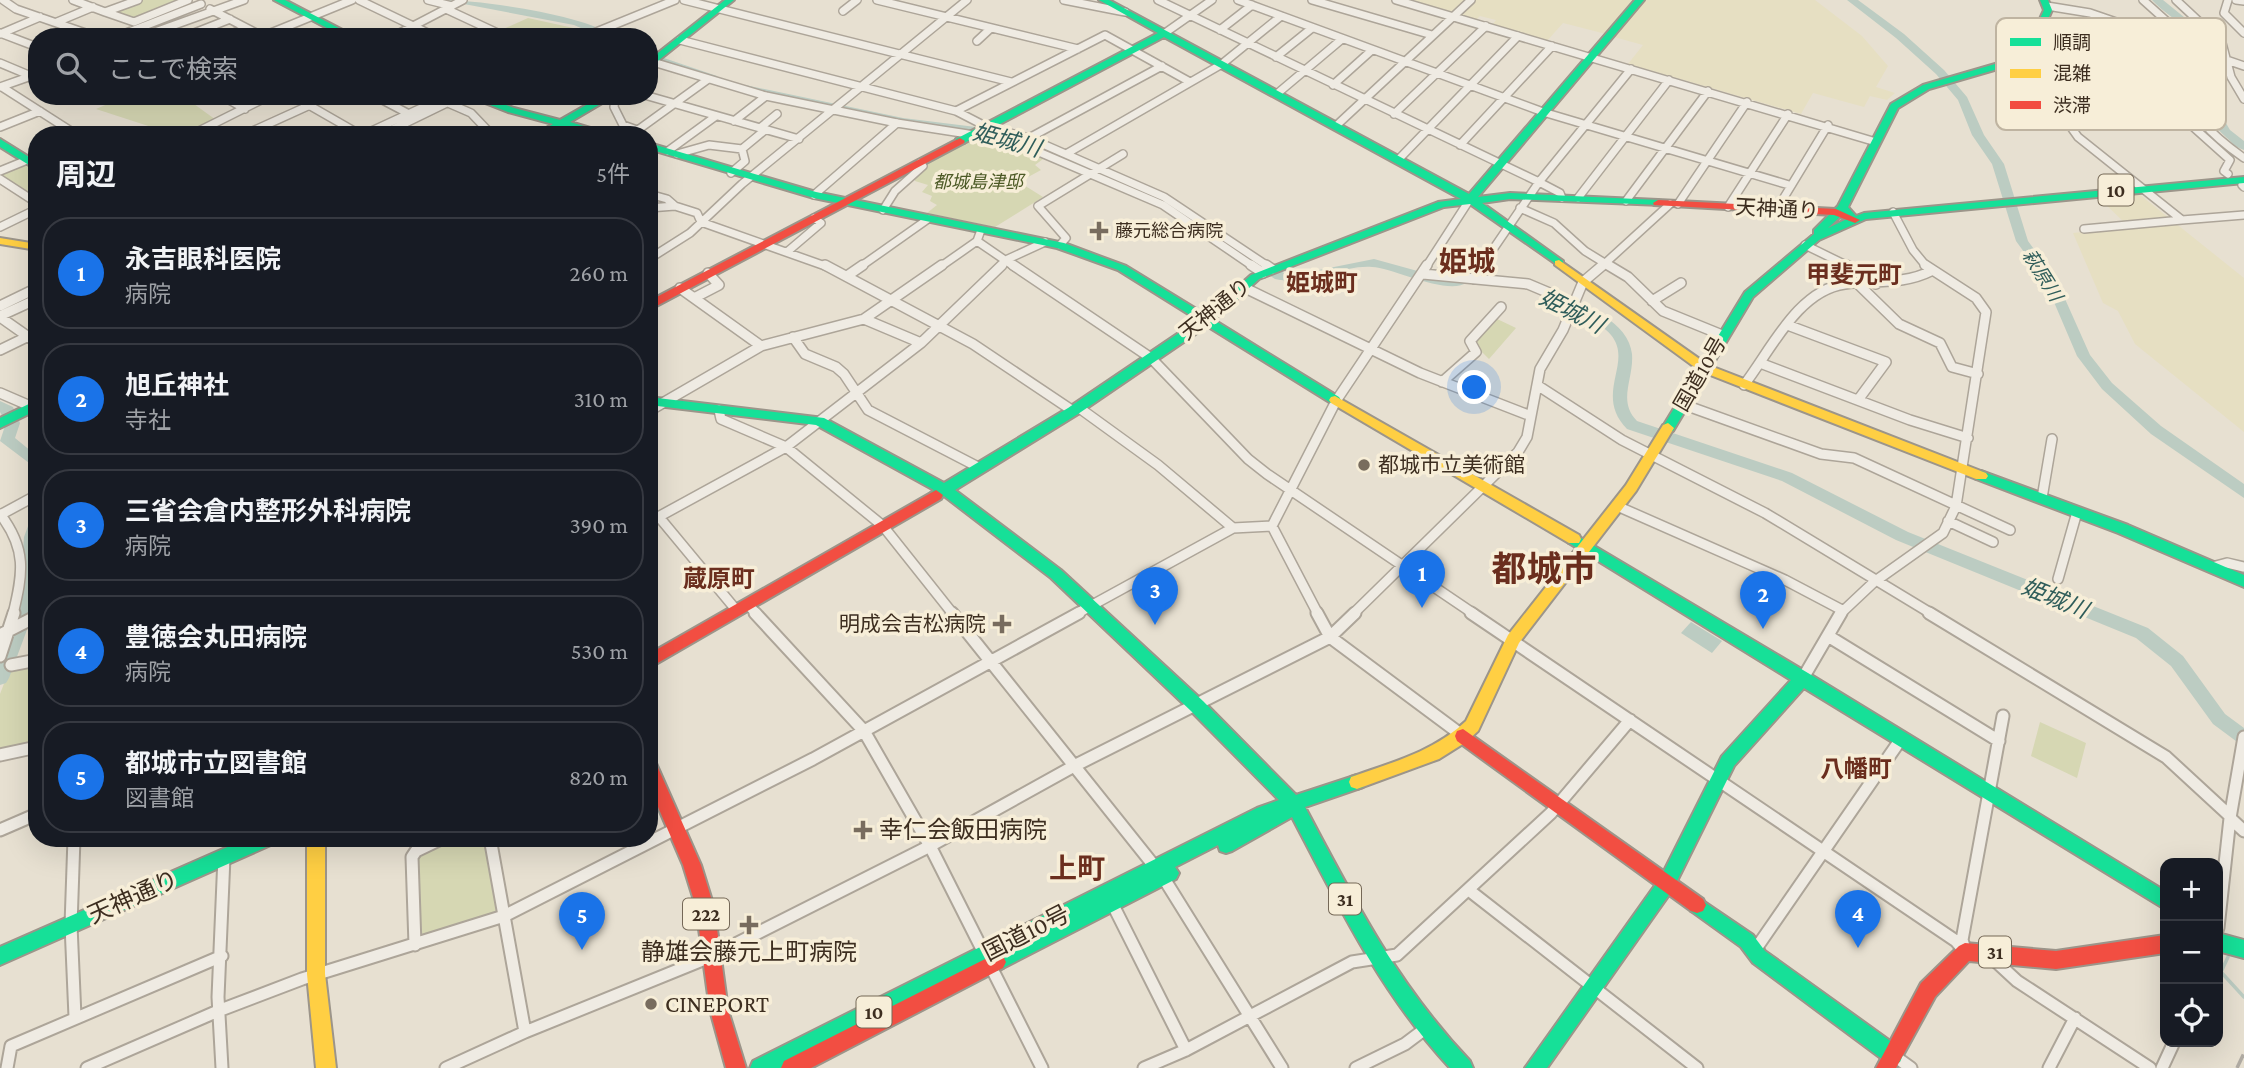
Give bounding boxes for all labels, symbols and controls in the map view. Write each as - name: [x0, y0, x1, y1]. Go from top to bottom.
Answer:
- legend: [1996, 18, 2226, 130]
- search box: [28, 28, 658, 105]
- text: 順調: [2053, 32, 2091, 53]
- icon: search: [52, 48, 90, 86]
- text: ここで検索: [108, 55, 238, 84]
- text: 混雑: [2053, 63, 2091, 84]
- text: 渋滞: [2053, 95, 2091, 116]
- water label: 姫城川: [970, 119, 1047, 162]
- text: 周辺: [56, 158, 116, 191]
- text: 5件: [596, 161, 630, 187]
- park label: 都城島津邸: [933, 172, 1026, 192]
- road number: 10: [2098, 174, 2134, 206]
- street label: 天神通り: [1734, 195, 1820, 223]
- marker: 藤元総合病院: [1089, 221, 1109, 241]
- place label: 藤元総合病院: [1115, 221, 1223, 241]
- text: 永吉眼科医院: [125, 245, 281, 274]
- district label: 姫城: [1439, 246, 1495, 277]
- water label: 萩原川: [2019, 246, 2068, 307]
- text: 1: [77, 260, 85, 286]
- text: 260 m: [570, 260, 628, 286]
- district label: 甲斐元町: [1806, 261, 1902, 288]
- district label: 姫城町: [1286, 269, 1358, 296]
- street label: 天神通り: [1175, 273, 1255, 345]
- text: 病院: [125, 281, 171, 307]
- water label: 姫城川: [1535, 284, 1611, 340]
- street label: 国道10号: [1669, 333, 1731, 415]
- your location: [1457, 370, 1491, 404]
- text: 旭丘神社: [125, 371, 229, 400]
- text: 2: [75, 386, 87, 412]
- text: 310 m: [574, 386, 628, 412]
- text: 寺社: [125, 407, 171, 433]
- place label: 都城市立美術館: [1378, 453, 1525, 477]
- marker: 都城市立美術館: [1356, 457, 1372, 473]
- text: 三省会倉内整形外科病院: [125, 497, 411, 526]
- text: 3: [75, 512, 87, 538]
- text: 390 m: [570, 512, 628, 538]
- text: 病院: [125, 533, 171, 559]
- pin: 1: [1399, 550, 1445, 608]
- district label: 都城市: [1491, 550, 1597, 589]
- district label: 蔵原町: [683, 565, 755, 592]
- pin: 3: [1132, 567, 1178, 625]
- pin: 2: [1740, 571, 1786, 629]
- water label: 姫城川: [2018, 573, 2095, 624]
- place label: 明成会吉松病院: [839, 612, 986, 636]
- marker: 明成会吉松病院: [992, 614, 1012, 634]
- text: 豊徳会丸田病院: [125, 623, 307, 652]
- text: 4: [75, 638, 87, 664]
- text: 530 m: [571, 638, 628, 664]
- text: 病院: [125, 659, 171, 685]
- text: 都城市立図書館: [125, 749, 307, 778]
- district label: 八幡町: [1820, 755, 1892, 782]
- text: 5: [75, 764, 87, 790]
- text: 820 m: [569, 764, 628, 790]
- text: 図書館: [125, 785, 194, 811]
- place label: 幸仁会飯田病院: [879, 816, 1047, 843]
- marker: 幸仁会飯田病院: [853, 820, 873, 840]
- district label: 上町: [1049, 853, 1105, 884]
- map controls: [2160, 858, 2223, 1047]
- button: +: [2160, 858, 2223, 921]
- street label: 天神通り: [83, 865, 182, 928]
- road number: 31: [1329, 884, 1361, 914]
- pin: 4: [1835, 890, 1881, 948]
- pin: 5: [559, 892, 605, 950]
- road number: 222: [683, 898, 729, 930]
- street label: 国道10号: [978, 899, 1074, 966]
- marker: 静雄会藤元上町病院: [739, 915, 759, 935]
- button: −: [2160, 921, 2223, 984]
- road number: 31: [1979, 936, 2011, 968]
- place label: 静雄会藤元上町病院: [641, 938, 857, 965]
- button: locate: [2160, 984, 2223, 1047]
- place label: CINEPORT: [665, 990, 769, 1017]
- marker: CINEPORT: [643, 996, 659, 1012]
- road number: 10: [856, 996, 892, 1028]

